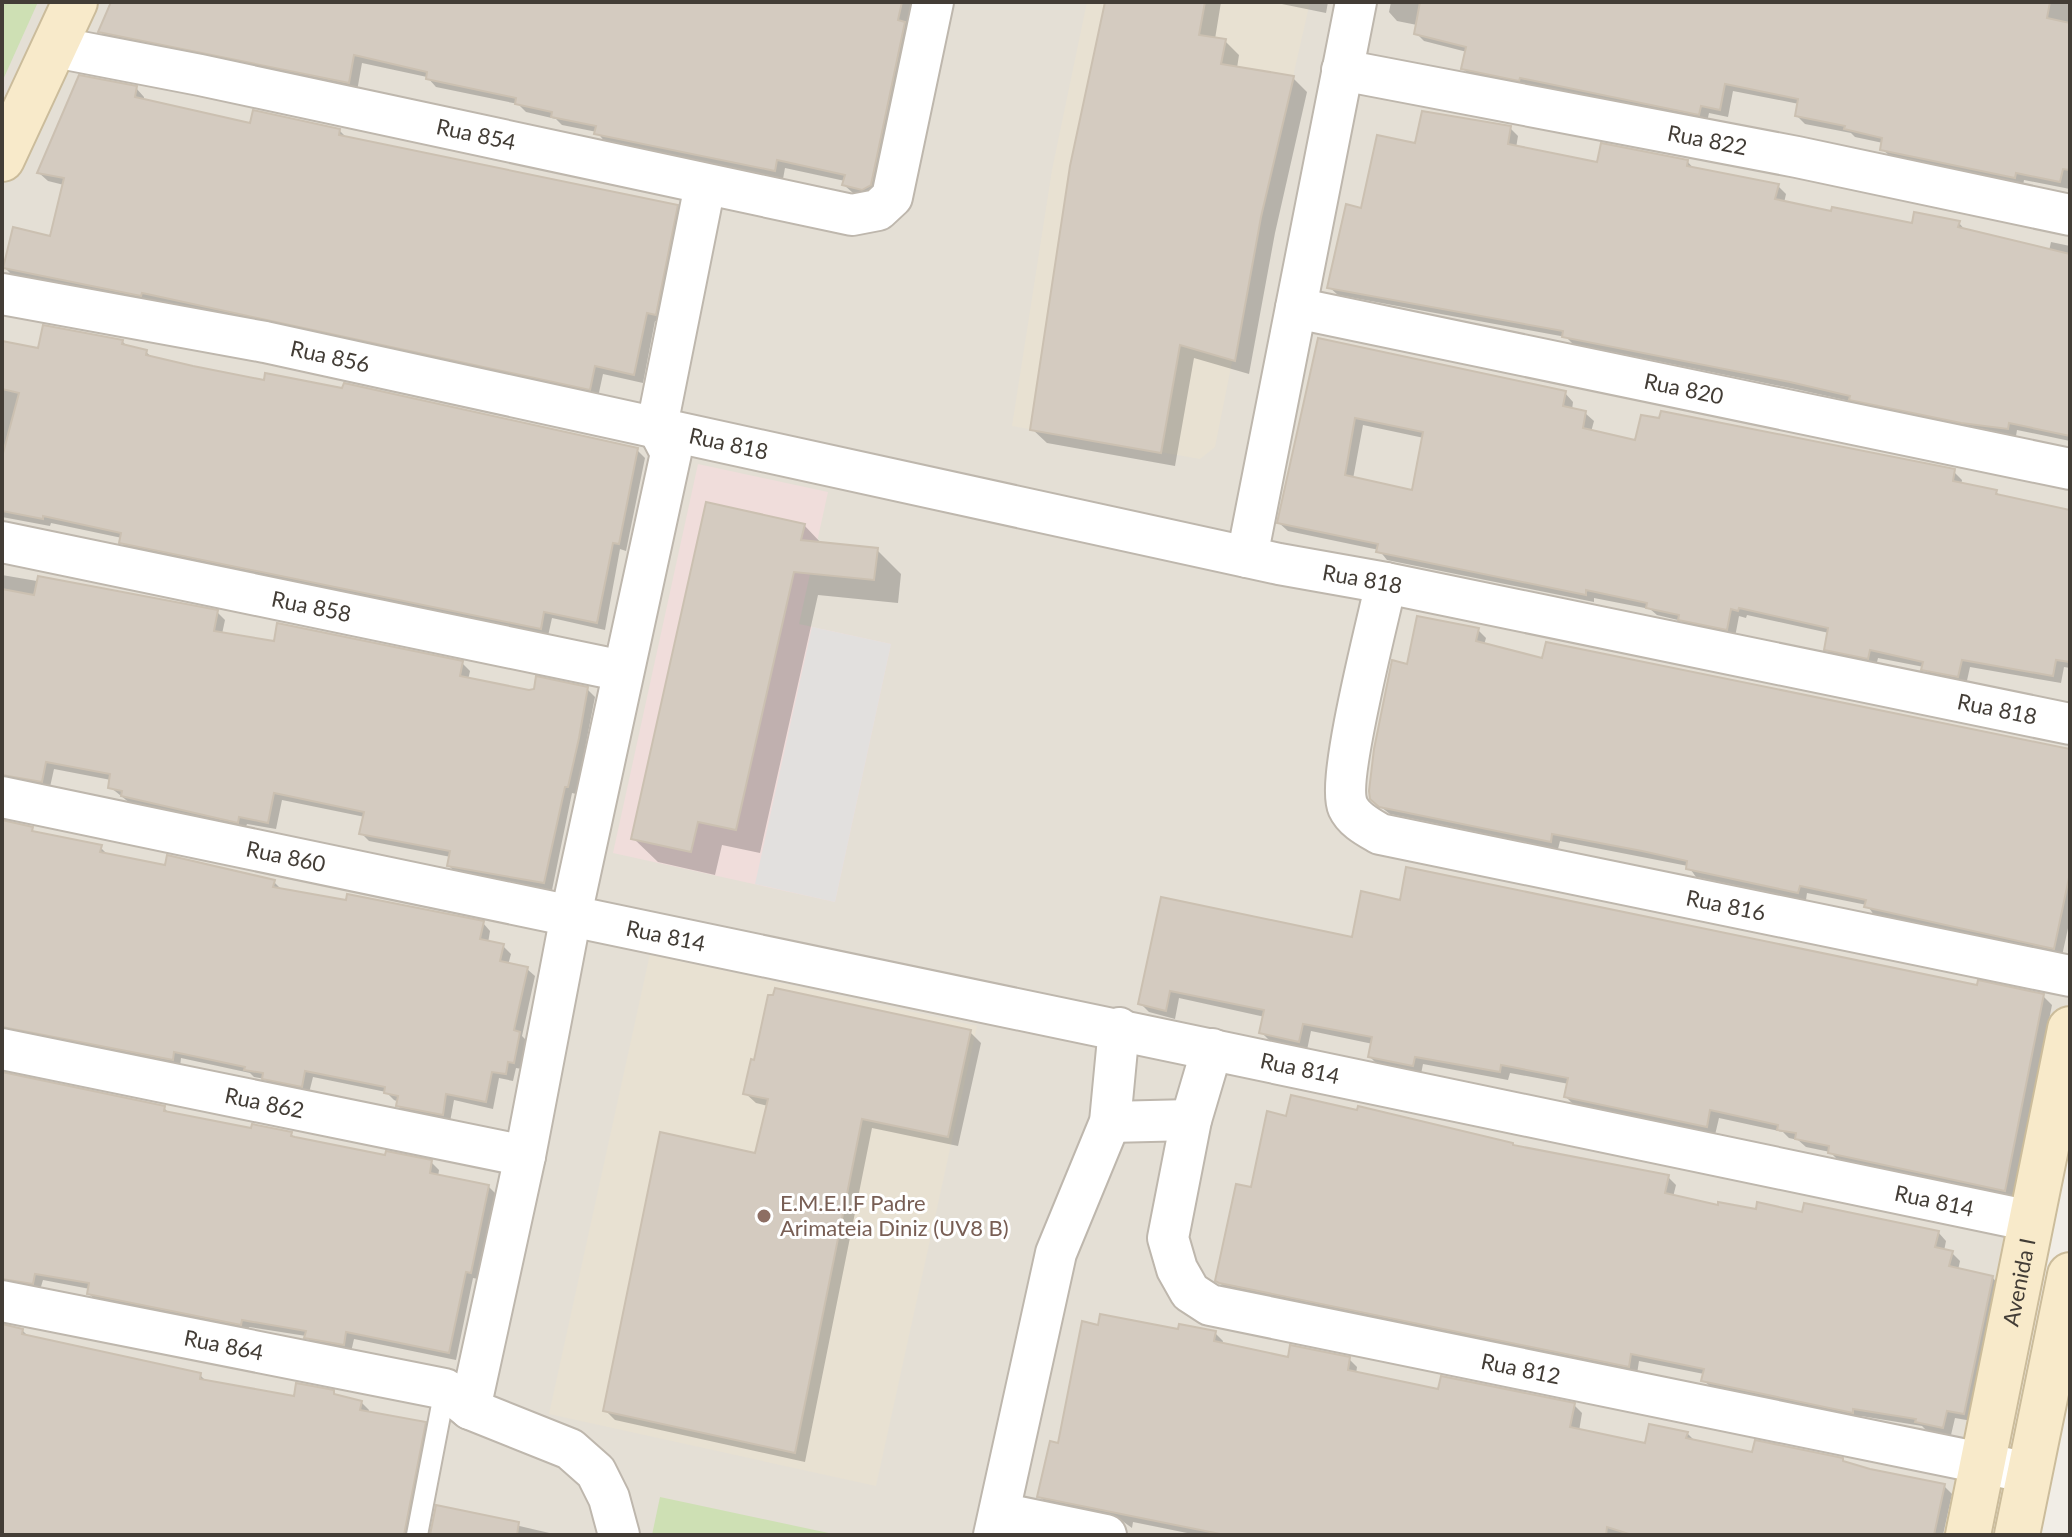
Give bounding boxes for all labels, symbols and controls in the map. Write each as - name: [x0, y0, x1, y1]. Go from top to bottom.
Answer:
- street label: Rua 854: [434, 112, 519, 155]
- street label: Rua 822: [1665, 119, 1750, 160]
- street label: Rua 856: [288, 334, 372, 378]
- street label: Rua 820: [1642, 367, 1726, 410]
- street label: Rua 818: [687, 421, 771, 465]
- street label: Rua 818: [1320, 558, 1405, 599]
- street label: Rua 858: [269, 584, 354, 627]
- street label: Rua 818: [1955, 687, 2039, 730]
- street label: Rua 860: [244, 834, 328, 877]
- street label: Rua 816: [1684, 883, 1768, 926]
- street label: Rua 814: [624, 914, 708, 957]
- street label: Rua 814: [1258, 1046, 1342, 1089]
- street label: Rua 862: [223, 1081, 307, 1124]
- street label: Rua 814: [1892, 1179, 1977, 1222]
- place label: E.M.E.I.F Padre Arimateia Diniz (UV8 B): [780, 1189, 1009, 1241]
- marker: E.M.E.I.F Padre Arimateia Diniz (UV8 B): [755, 1207, 773, 1225]
- street label: Avenida I: [1996, 1236, 2041, 1328]
- street label: Rua 864: [182, 1323, 266, 1366]
- street label: Rua 812: [1479, 1347, 1563, 1389]

